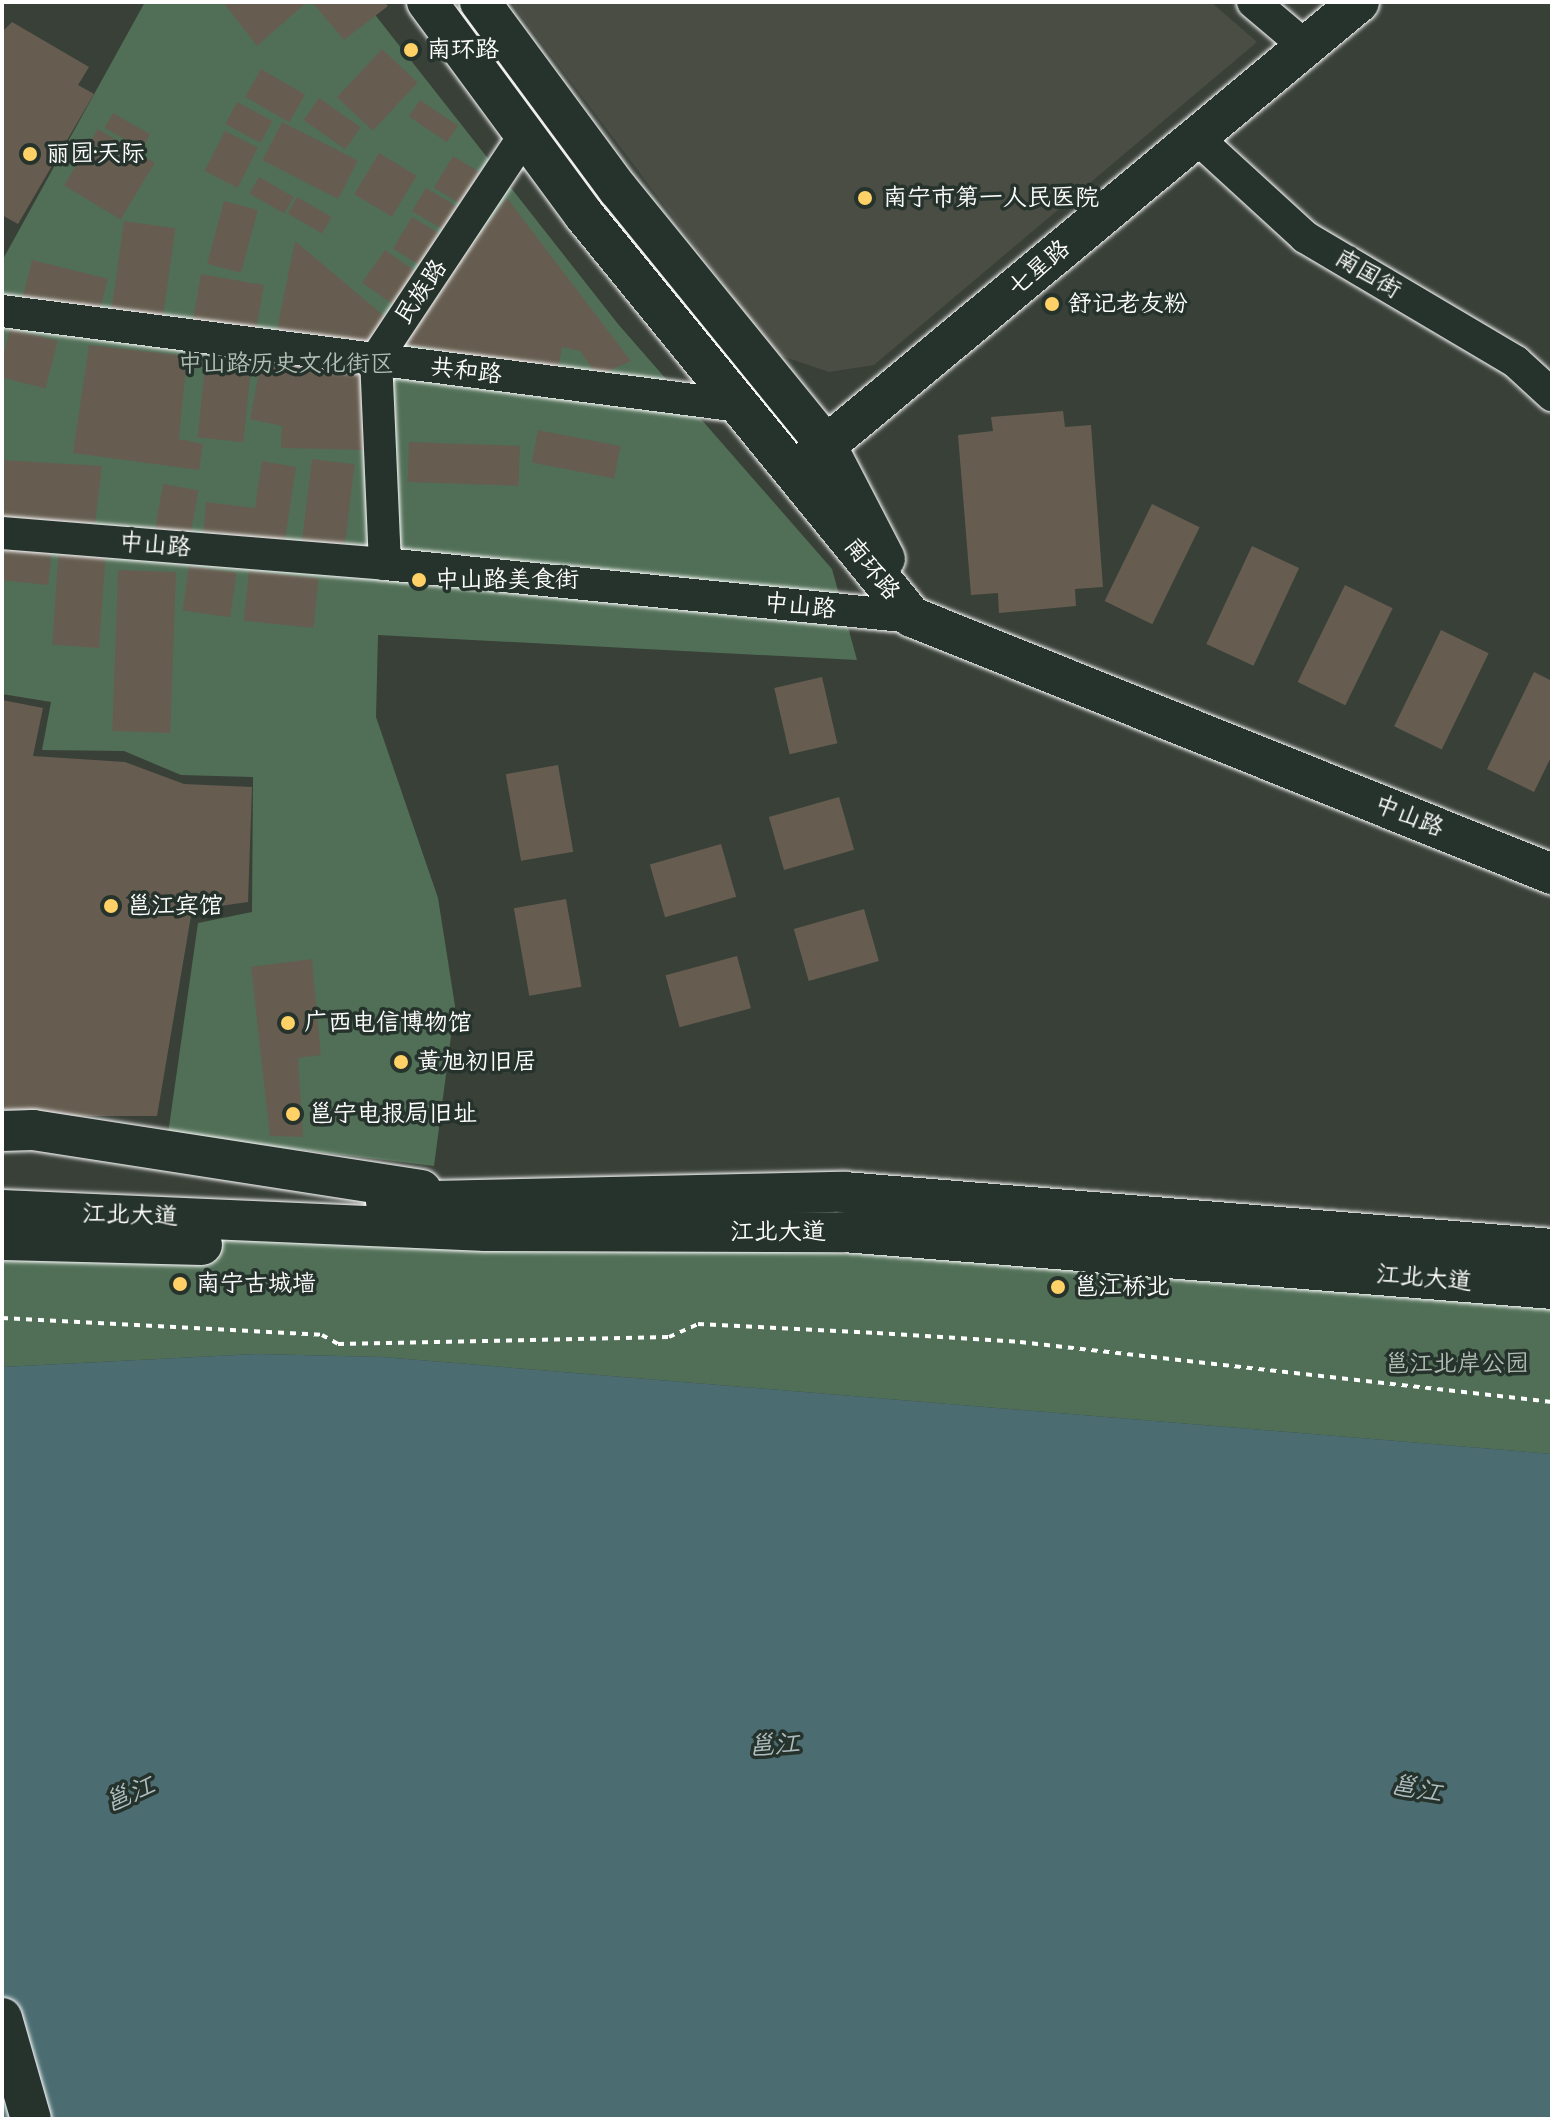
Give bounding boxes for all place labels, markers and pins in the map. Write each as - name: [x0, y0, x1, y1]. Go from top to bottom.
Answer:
- place label: 南环路: [427, 36, 499, 64]
- marker: 南环路: [402, 41, 420, 59]
- place label: 丽园·天际: [46, 140, 145, 168]
- marker: 丽园·天际: [21, 145, 39, 163]
- place label: 南宁市第一人民医院: [883, 184, 1099, 212]
- marker: 南宁市第一人民医院: [854, 187, 876, 209]
- place label: 舒记老友粉: [1068, 290, 1188, 318]
- marker: 舒记老友粉: [1043, 295, 1061, 313]
- place label: 中山路美食街: [435, 566, 579, 594]
- marker: 中山路美食街: [410, 571, 428, 589]
- place label: 邕江宾馆: [127, 892, 223, 920]
- marker: 邕江宾馆: [102, 897, 120, 915]
- place label: 广西电信博物馆: [304, 1009, 472, 1037]
- marker: 广西电信博物馆: [279, 1014, 297, 1032]
- place label: 黄旭初旧居: [417, 1048, 537, 1076]
- marker: 黄旭初旧居: [392, 1053, 410, 1071]
- place label: 邕宁电报局旧址: [309, 1100, 477, 1128]
- marker: 邕宁电报局旧址: [284, 1105, 302, 1123]
- place label: 南宁古城墙: [196, 1270, 316, 1298]
- place label: 邕江桥北: [1074, 1273, 1170, 1301]
- marker: 南宁古城墙: [171, 1275, 189, 1293]
- marker: 邕江桥北: [1049, 1278, 1067, 1296]

